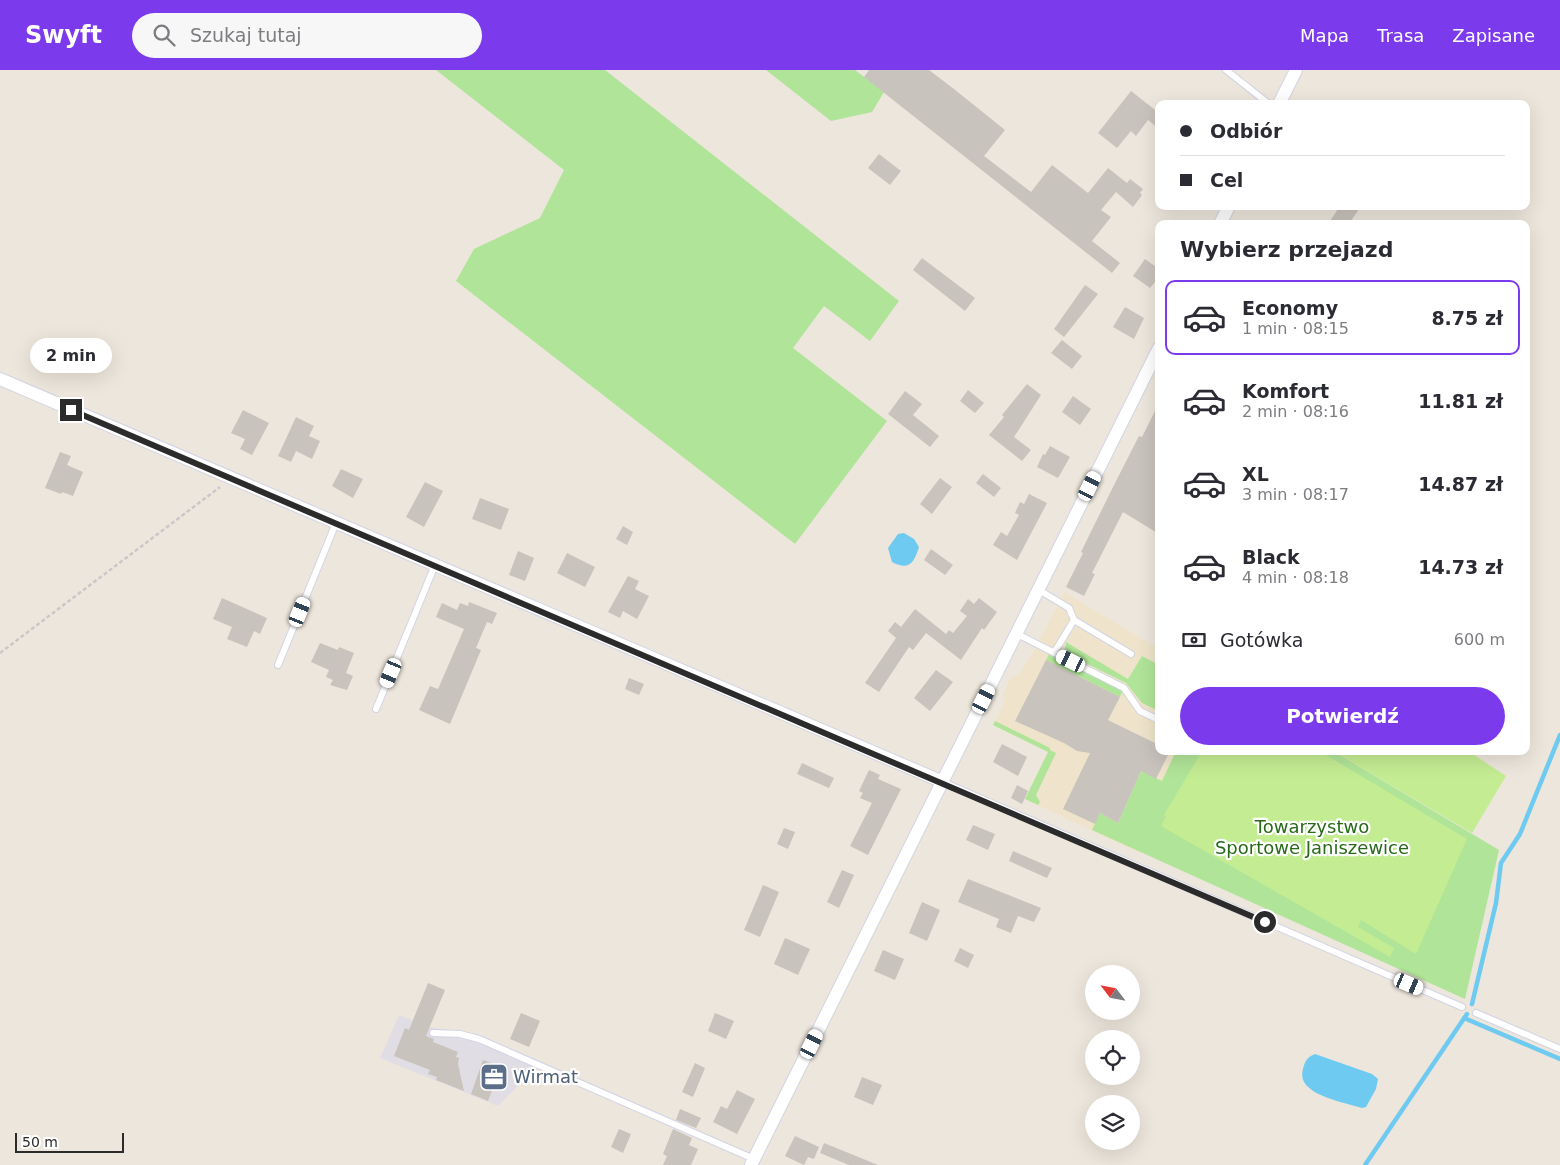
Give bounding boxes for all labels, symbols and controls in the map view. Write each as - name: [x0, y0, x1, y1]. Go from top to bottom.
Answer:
- search box: [132, 13, 482, 58]
- text: Swyft: [25, 21, 102, 49]
- icon: search: [150, 21, 178, 49]
- text: Szukaj tutaj: [190, 24, 302, 46]
- text: Mapa: [1300, 25, 1349, 46]
- text: Trasa: [1377, 25, 1424, 46]
- text: Zapisane: [1452, 25, 1535, 46]
- text: Odbiór: [1210, 120, 1282, 142]
- text: Cel: [1210, 169, 1243, 191]
- text: Wybierz przejazd: [1180, 237, 1393, 262]
- icon: car: [1182, 295, 1227, 340]
- text: Economy: [1242, 297, 1338, 319]
- text: 8.75 zł: [1431, 307, 1503, 329]
- text: 1 min · 08:15: [1242, 319, 1349, 338]
- callout: 2 min: [30, 338, 112, 372]
- text: 2 min: [46, 346, 96, 365]
- icon: car: [1182, 378, 1227, 423]
- text: Komfort: [1242, 380, 1329, 402]
- text: 11.81 zł: [1418, 390, 1503, 412]
- route end: [60, 399, 82, 421]
- text: 2 min · 08:16: [1242, 402, 1349, 421]
- icon: car: [1182, 461, 1227, 506]
- text: XL: [1242, 463, 1269, 485]
- car: [1076, 469, 1103, 503]
- text: 14.87 zł: [1418, 473, 1503, 495]
- text: 3 min · 08:17: [1242, 485, 1349, 504]
- icon: car: [1182, 544, 1227, 589]
- text: Black: [1242, 546, 1300, 568]
- text: 14.73 zł: [1418, 556, 1503, 578]
- text: 4 min · 08:18: [1242, 568, 1349, 587]
- car: [287, 595, 312, 629]
- icon: cash: [1180, 626, 1208, 654]
- text: Gotówka: [1220, 629, 1303, 651]
- text: 600 m: [1454, 630, 1505, 649]
- car: [1054, 648, 1087, 674]
- car: [378, 656, 403, 690]
- car: [970, 682, 997, 716]
- button: Potwierdź: [1180, 687, 1505, 745]
- park label: Towarzystwo Sportowe Janiszewice: [1215, 816, 1409, 858]
- route start: [1254, 911, 1276, 933]
- north arrow: [1085, 965, 1140, 1020]
- map controls: [1085, 965, 1140, 1150]
- car: [1392, 971, 1425, 997]
- car: [798, 1027, 825, 1061]
- button: locate: [1085, 1030, 1140, 1085]
- office icon: Wirmat: [479, 1062, 509, 1092]
- place label: Wirmat: [513, 1066, 578, 1087]
- button: layers: [1085, 1095, 1140, 1150]
- scale bar: [15, 1130, 124, 1153]
- text: 50 m: [22, 1134, 58, 1150]

